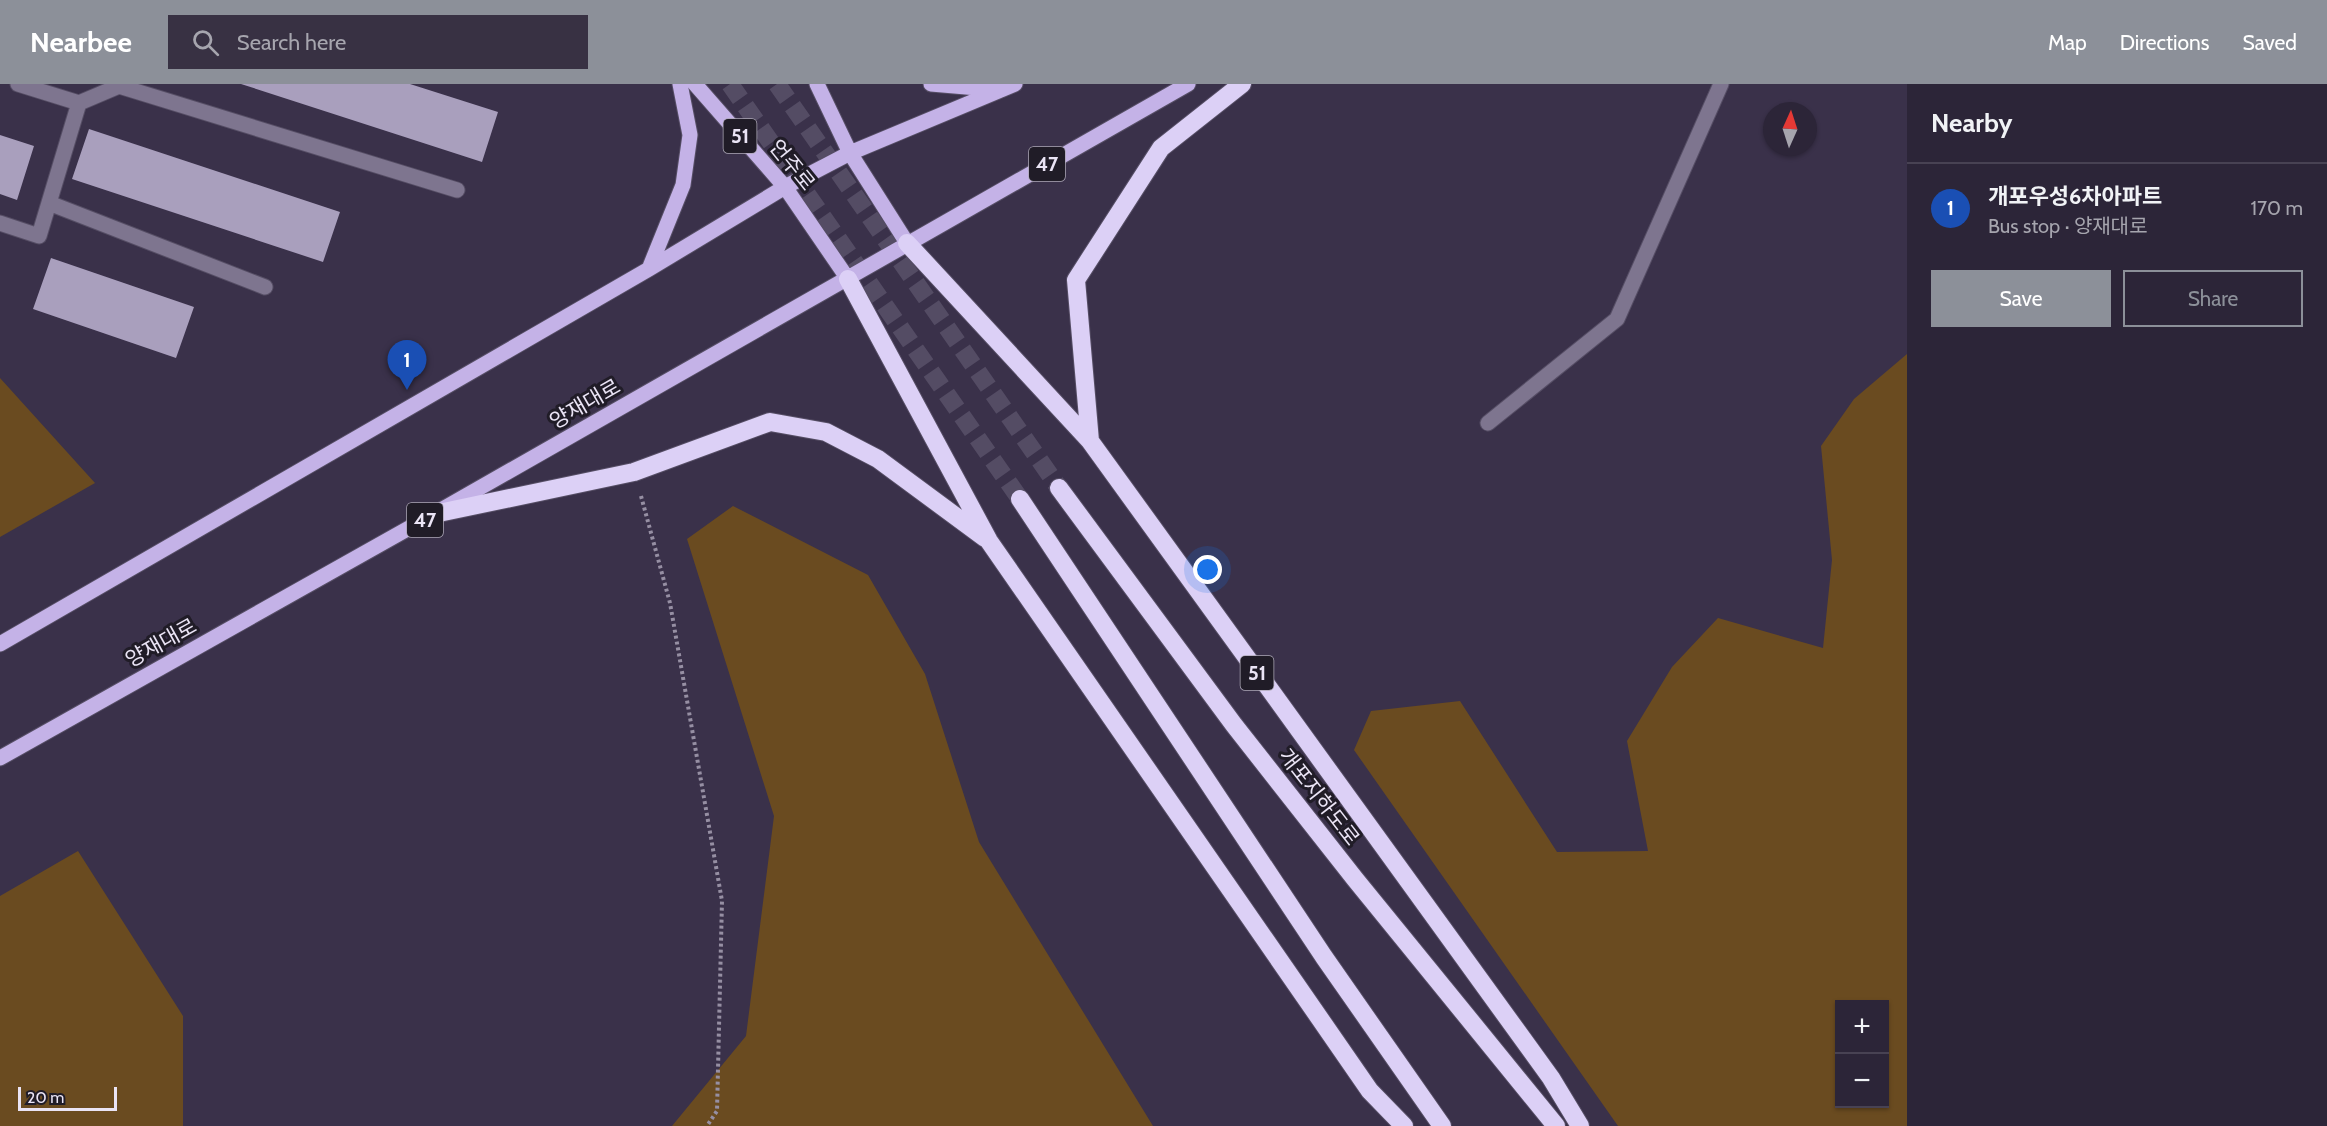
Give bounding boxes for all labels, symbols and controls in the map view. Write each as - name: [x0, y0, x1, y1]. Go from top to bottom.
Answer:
- search box: [168, 15, 588, 69]
- text: Nearbee: [30, 25, 132, 59]
- icon: search: [189, 26, 222, 59]
- text: Search here: [237, 29, 346, 56]
- text: Map: [2048, 30, 2087, 55]
- text: Directions: [2120, 30, 2209, 55]
- text: Saved: [2242, 30, 2297, 55]
- north arrow: [1763, 102, 1817, 156]
- text: Nearby: [1931, 107, 2012, 139]
- road number: 51: [724, 119, 756, 153]
- street label: 언주로: [764, 134, 820, 195]
- road number: 47: [1029, 147, 1065, 181]
- text: 개포우성6차아파트: [1988, 183, 2162, 210]
- text: 1: [1947, 196, 1954, 220]
- text: 170 m: [2251, 196, 2303, 220]
- text: Bus stop · 양재대로: [1988, 214, 2148, 238]
- button: Save: [1931, 270, 2111, 327]
- button: Share: [2123, 270, 2303, 327]
- pin: 1: [388, 340, 426, 390]
- street label: 양재대로: [545, 373, 624, 434]
- road number: 47: [407, 503, 443, 537]
- your location: [1193, 555, 1222, 584]
- street label: 양재대로: [121, 613, 201, 672]
- road number: 51: [1240, 656, 1274, 690]
- street label: 개포지하도로: [1274, 743, 1365, 850]
- map controls: [1835, 1000, 1889, 1108]
- button: +: [1835, 1000, 1889, 1054]
- button: −: [1835, 1054, 1889, 1108]
- scale bar: [18, 1084, 117, 1112]
- text: 20 m: [27, 1088, 64, 1107]

